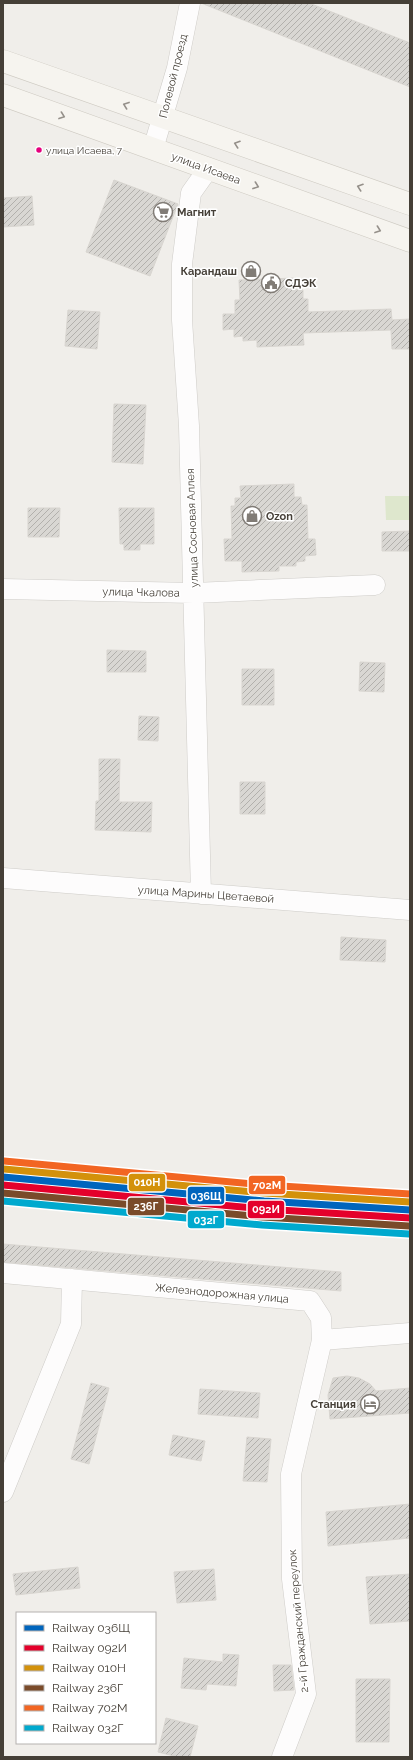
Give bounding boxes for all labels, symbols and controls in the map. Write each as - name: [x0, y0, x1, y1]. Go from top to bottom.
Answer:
- street label: Полевой проезд: [157, 32, 190, 120]
- one-way arrow: [122, 101, 129, 109]
- one-way arrow: [58, 111, 65, 119]
- one-way arrow: [234, 141, 241, 149]
- marker: улица Исаева, 7: [34, 145, 44, 155]
- place label: улица Исаева, 7: [46, 145, 123, 156]
- street label: улица Исаева: [169, 150, 242, 187]
- one-way arrow: [252, 181, 259, 190]
- one-way arrow: [356, 183, 363, 191]
- supermarket icon: Магнит: [152, 201, 174, 223]
- place label: Магнит: [177, 206, 217, 219]
- one-way arrow: [375, 225, 382, 233]
- shop icon: Карандаш: [240, 260, 262, 282]
- place label: Карандаш: [181, 265, 237, 278]
- public building icon: СДЭК: [260, 272, 282, 294]
- place label: СДЭК: [285, 277, 317, 290]
- street label: улица Сосновая Аллея: [184, 468, 201, 588]
- shop icon: Ozon: [241, 505, 263, 527]
- place label: Ozon: [266, 510, 293, 523]
- street label: улица Чкалова: [102, 585, 180, 600]
- street label: улица Марины Цветаевой: [137, 883, 275, 906]
- line badge: 010Н: [128, 1173, 166, 1192]
- line badge: 702М: [248, 1175, 286, 1195]
- text: 010Н: [133, 1176, 161, 1189]
- text: 702М: [253, 1179, 281, 1192]
- line badge: 036Щ: [187, 1186, 225, 1205]
- text: 036Щ: [190, 1190, 222, 1203]
- line badge: 236Г: [127, 1197, 165, 1216]
- text: 236Г: [134, 1200, 159, 1213]
- line badge: 092И: [247, 1200, 285, 1219]
- text: 092И: [252, 1203, 280, 1216]
- line badge: 032Г: [187, 1210, 225, 1229]
- text: 032Г: [193, 1214, 219, 1227]
- street label: Железнодорожная улица: [154, 1281, 289, 1306]
- hotel icon: Станция: [359, 1393, 381, 1415]
- place label: Станция: [310, 1398, 356, 1411]
- street label: 2-й Гражданский переулок: [286, 1549, 311, 1693]
- legend: [16, 1612, 156, 1744]
- text: Railway 036Щ: [52, 1621, 130, 1635]
- text: Railway 092И: [52, 1641, 127, 1655]
- text: Railway 010Н: [52, 1661, 126, 1675]
- text: Railway 236Г: [52, 1681, 123, 1695]
- text: Railway 702М: [52, 1701, 128, 1715]
- text: Railway 032Г: [52, 1721, 123, 1735]

